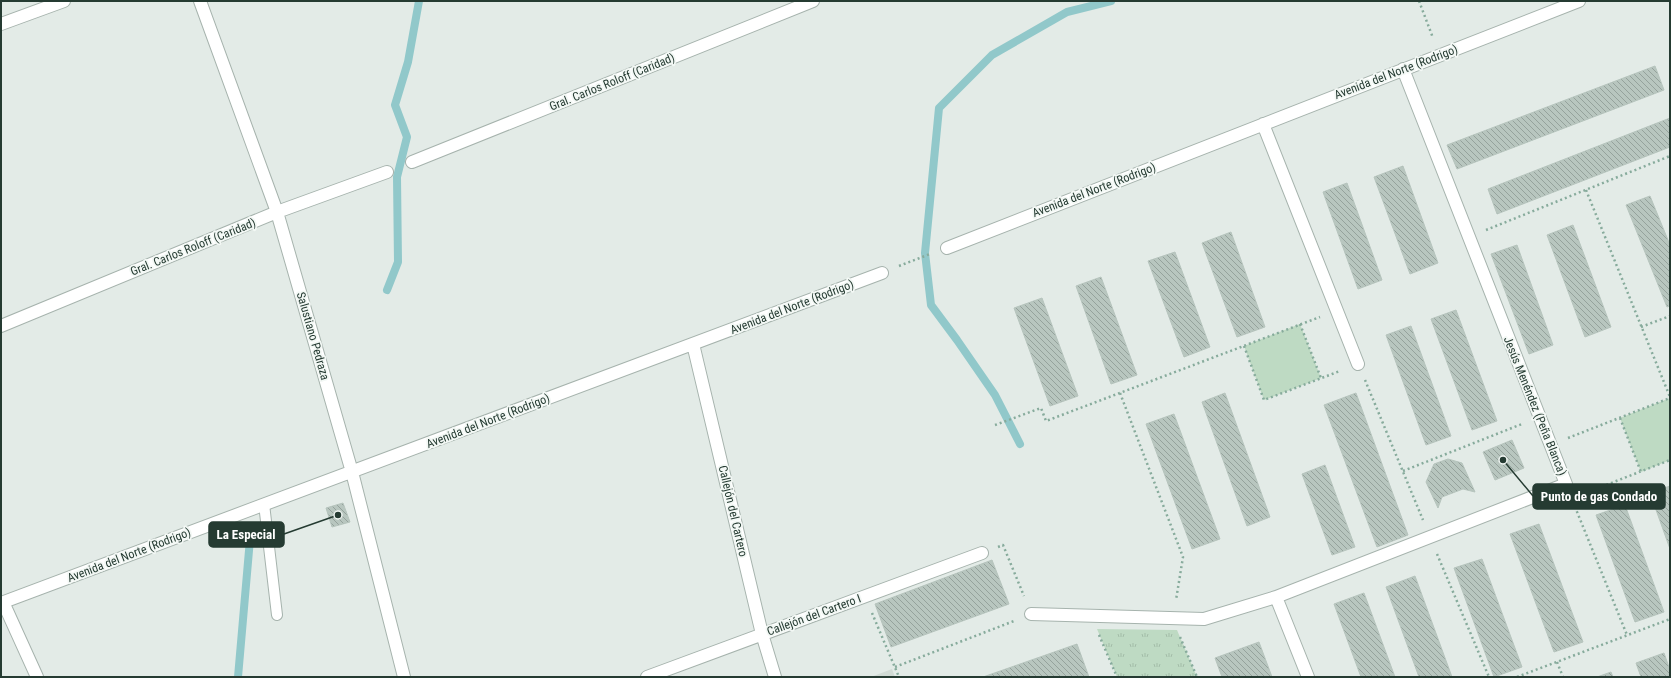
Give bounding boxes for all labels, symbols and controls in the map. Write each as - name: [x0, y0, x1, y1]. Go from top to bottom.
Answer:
- street label: Avenida del Norte (Rodrigo): [1332, 42, 1460, 102]
- street label: Gral. Carlos Roloff (Caridad): [547, 50, 677, 114]
- street label: Avenida del Norte (Rodrigo): [1030, 160, 1158, 220]
- street label: Gral. Carlos Roloff (Caridad): [128, 215, 258, 279]
- street label: Avenida del Norte (Rodrigo): [728, 277, 856, 337]
- street label: Salustiano Pedraza: [294, 290, 332, 382]
- street label: Jesús Menéndez (Peña Blanca): [1501, 334, 1569, 478]
- street label: Avenida del Norte (Rodrigo): [424, 391, 552, 451]
- street label: Callejón del Cartero: [716, 464, 750, 558]
- callout: Punto de gas Condado: [1533, 484, 1665, 509]
- text: Punto de gas Condado: [1541, 489, 1658, 504]
- callout: La Especial: [209, 522, 284, 547]
- street label: Avenida del Norte (Rodrigo): [65, 525, 193, 585]
- text: La Especial: [217, 527, 275, 542]
- street label: Callejón del Cartero I: [765, 591, 863, 639]

